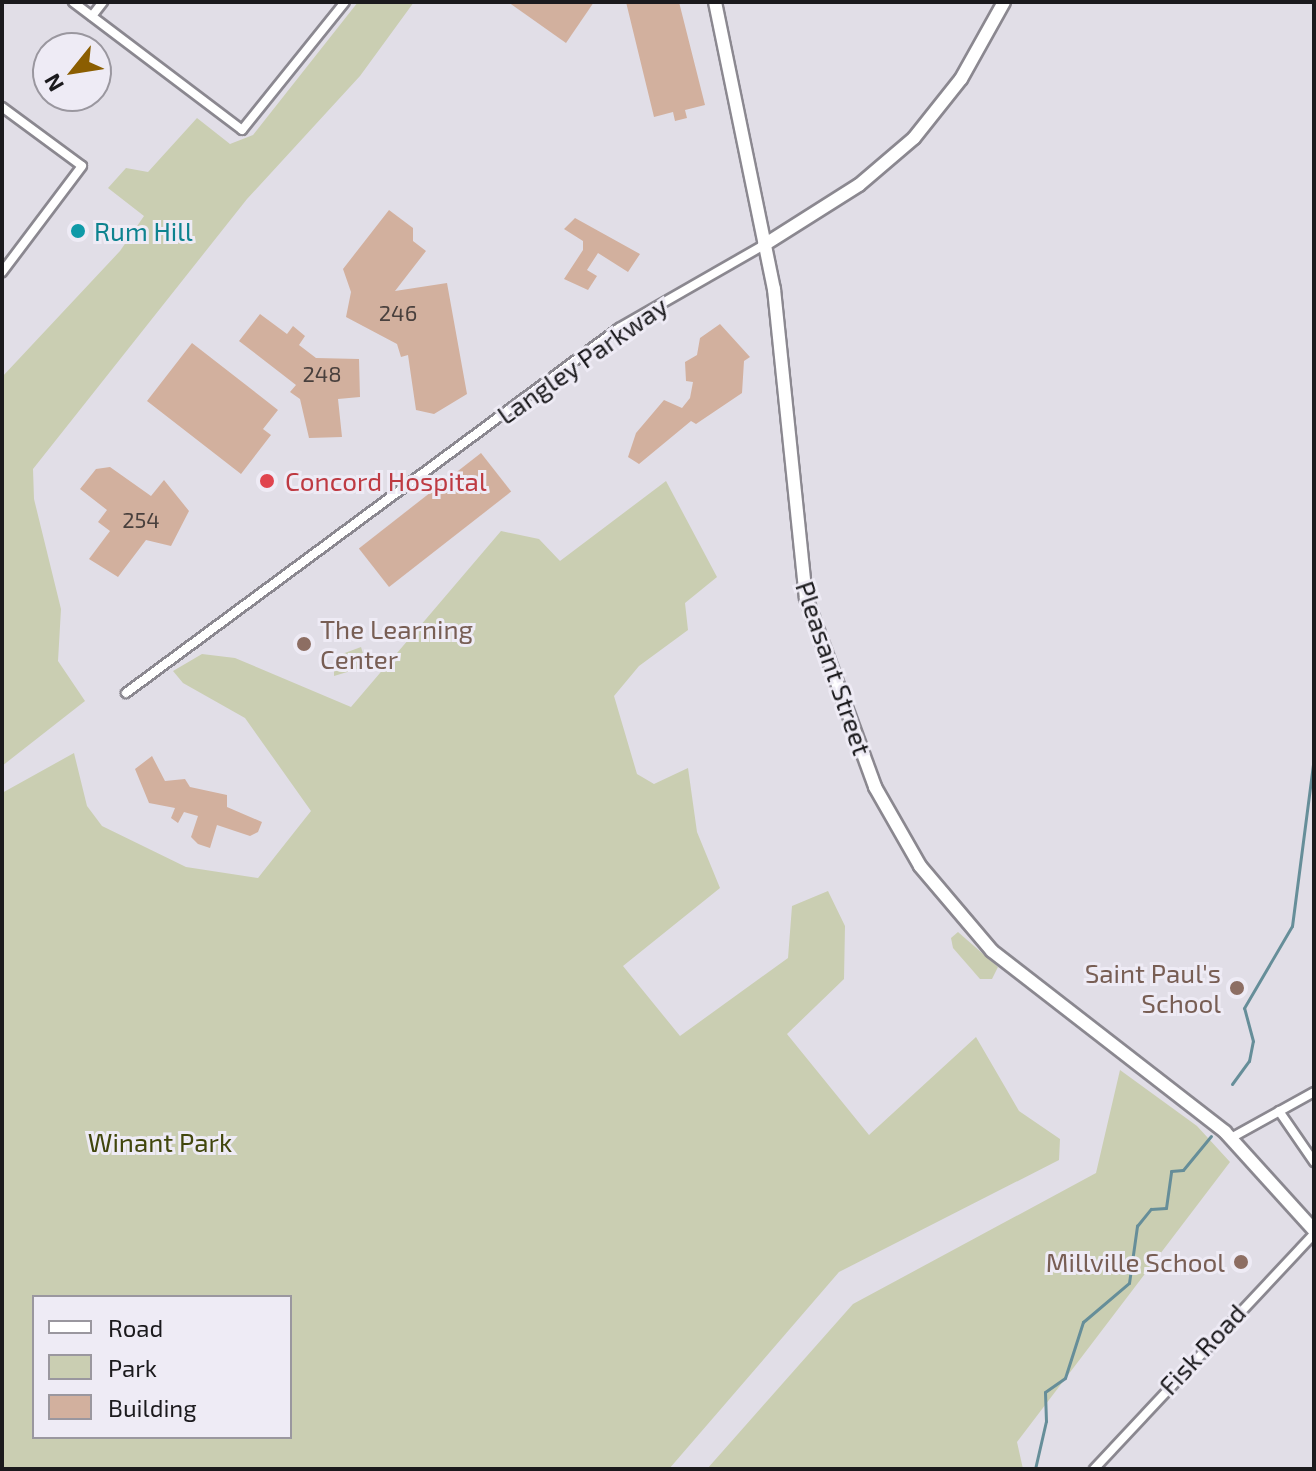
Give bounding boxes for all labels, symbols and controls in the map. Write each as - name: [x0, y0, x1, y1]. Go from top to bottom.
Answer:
- north arrow: [32, 32, 112, 112]
- text: N: [38, 70, 68, 96]
- place label: Rum Hill: [94, 215, 193, 247]
- marker: Rum Hill: [69, 222, 87, 240]
- street label: Langley Parkway: [491, 290, 673, 430]
- house number: 246: [379, 300, 417, 326]
- house number: 248: [302, 361, 342, 387]
- place label: Concord Hospital: [285, 465, 487, 497]
- marker: Concord Hospital: [256, 470, 278, 492]
- house number: 254: [122, 507, 160, 533]
- street label: Pleasant Street: [790, 577, 878, 759]
- place label: The Learning Center: [320, 613, 473, 674]
- marker: The Learning Center: [295, 635, 313, 653]
- place label: Saint Paul's School: [1085, 957, 1221, 1018]
- marker: Saint Paul's School: [1228, 979, 1246, 997]
- park label: Winant Park: [88, 1126, 232, 1158]
- place label: Millville School: [1046, 1246, 1225, 1278]
- marker: Millville School: [1232, 1253, 1250, 1271]
- legend: [32, 1295, 292, 1439]
- street label: Fisk Road: [1152, 1297, 1252, 1401]
- text: Road: [108, 1313, 163, 1342]
- text: Park: [108, 1353, 157, 1382]
- text: Building: [108, 1393, 197, 1422]

